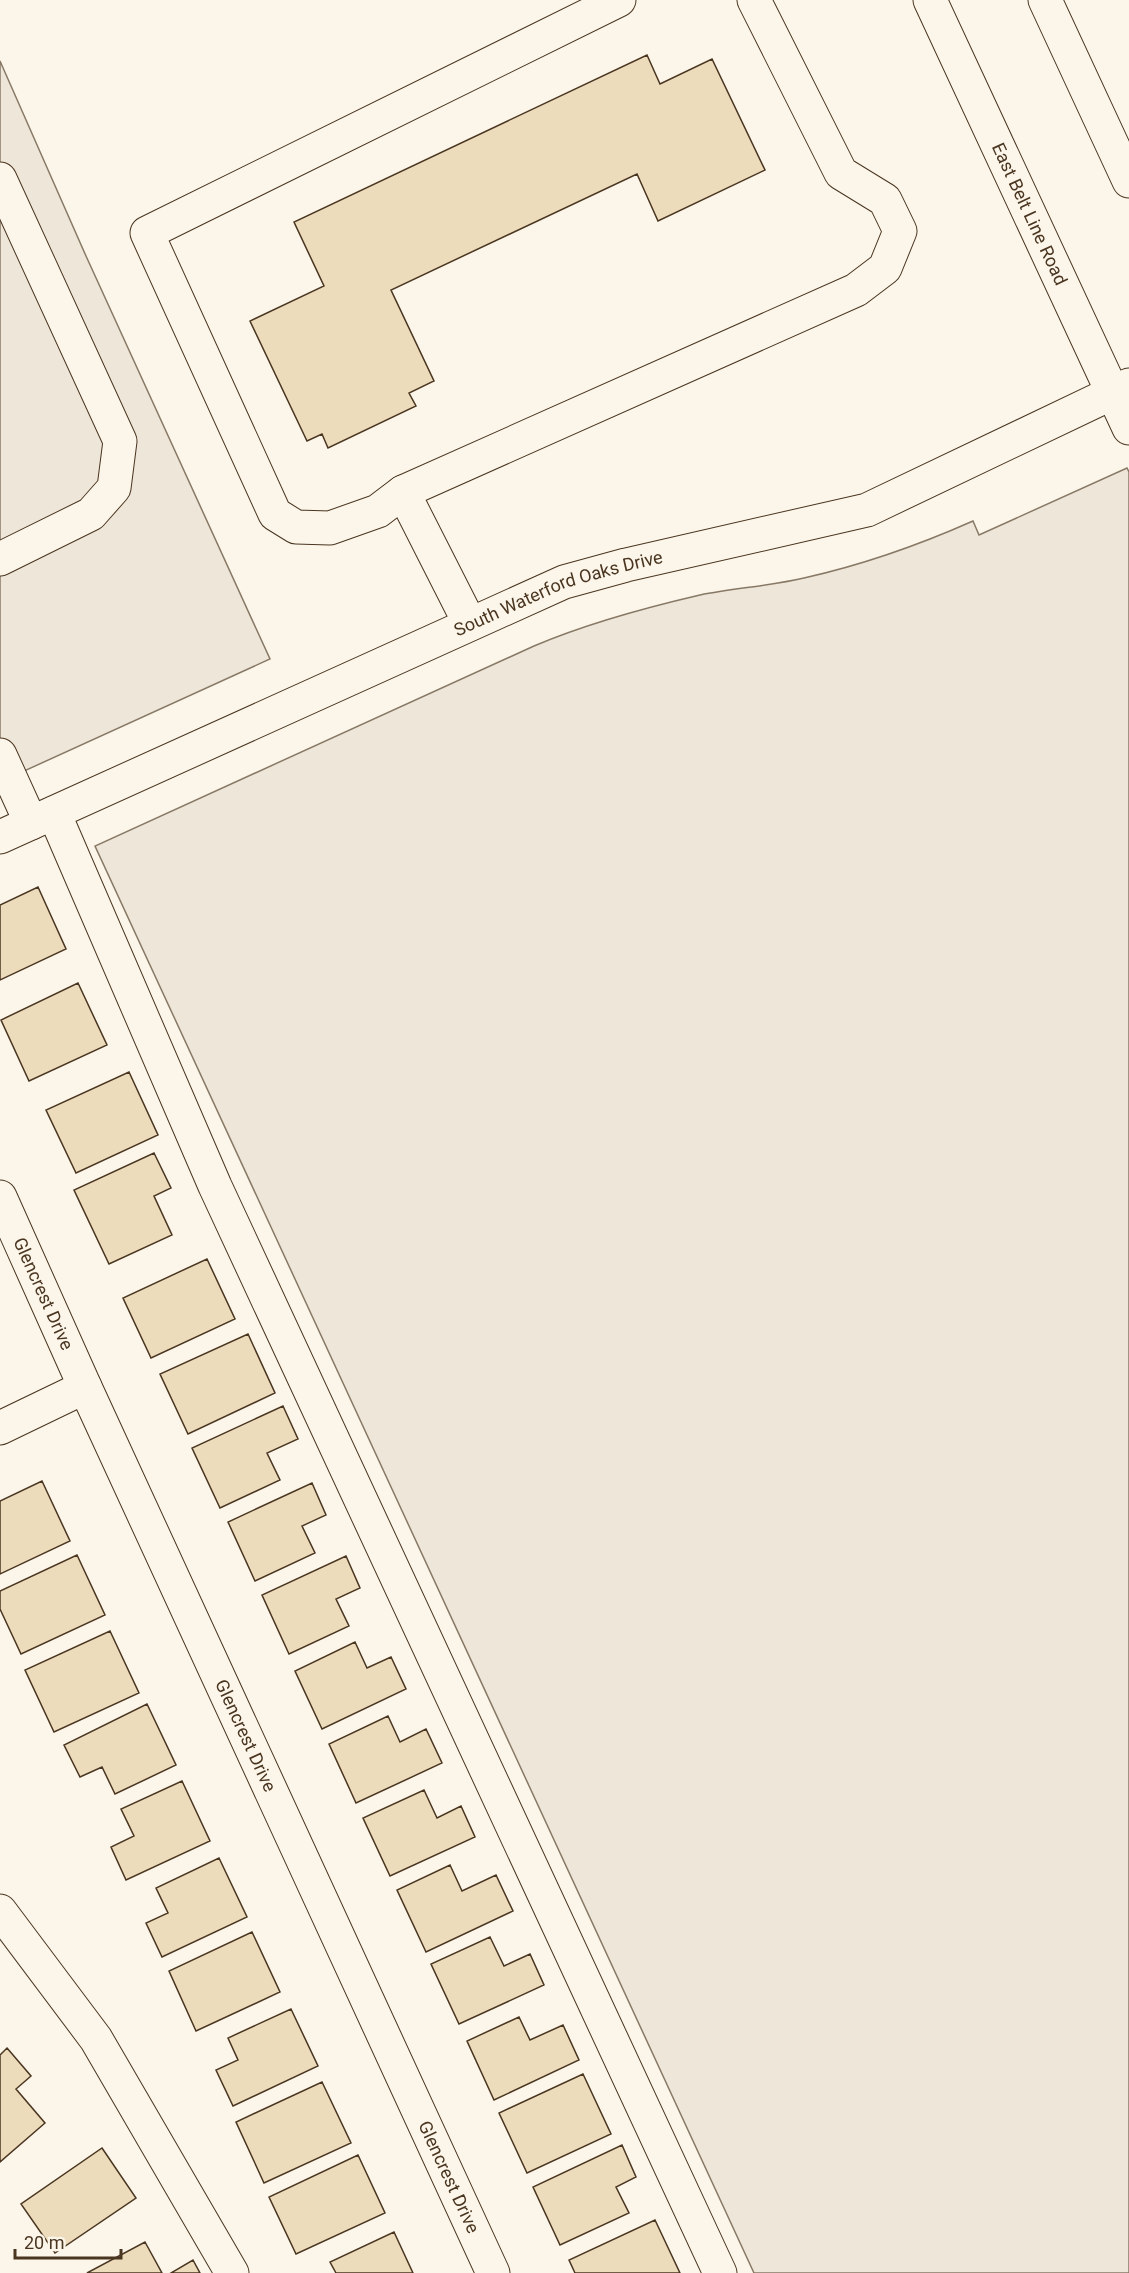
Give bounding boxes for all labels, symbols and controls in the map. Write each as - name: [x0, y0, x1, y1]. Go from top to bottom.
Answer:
- street label: East Belt Line Road: [988, 139, 1072, 288]
- street label: South Waterford Oaks Drive: [451, 546, 665, 640]
- street label: Glencrest Drive: [9, 1234, 78, 1353]
- street label: Glencrest Drive: [211, 1676, 281, 1795]
- street label: Glencrest Drive: [414, 2117, 484, 2236]
- scale bar: [15, 2222, 122, 2260]
- text: 20 m: [24, 2232, 64, 2253]

